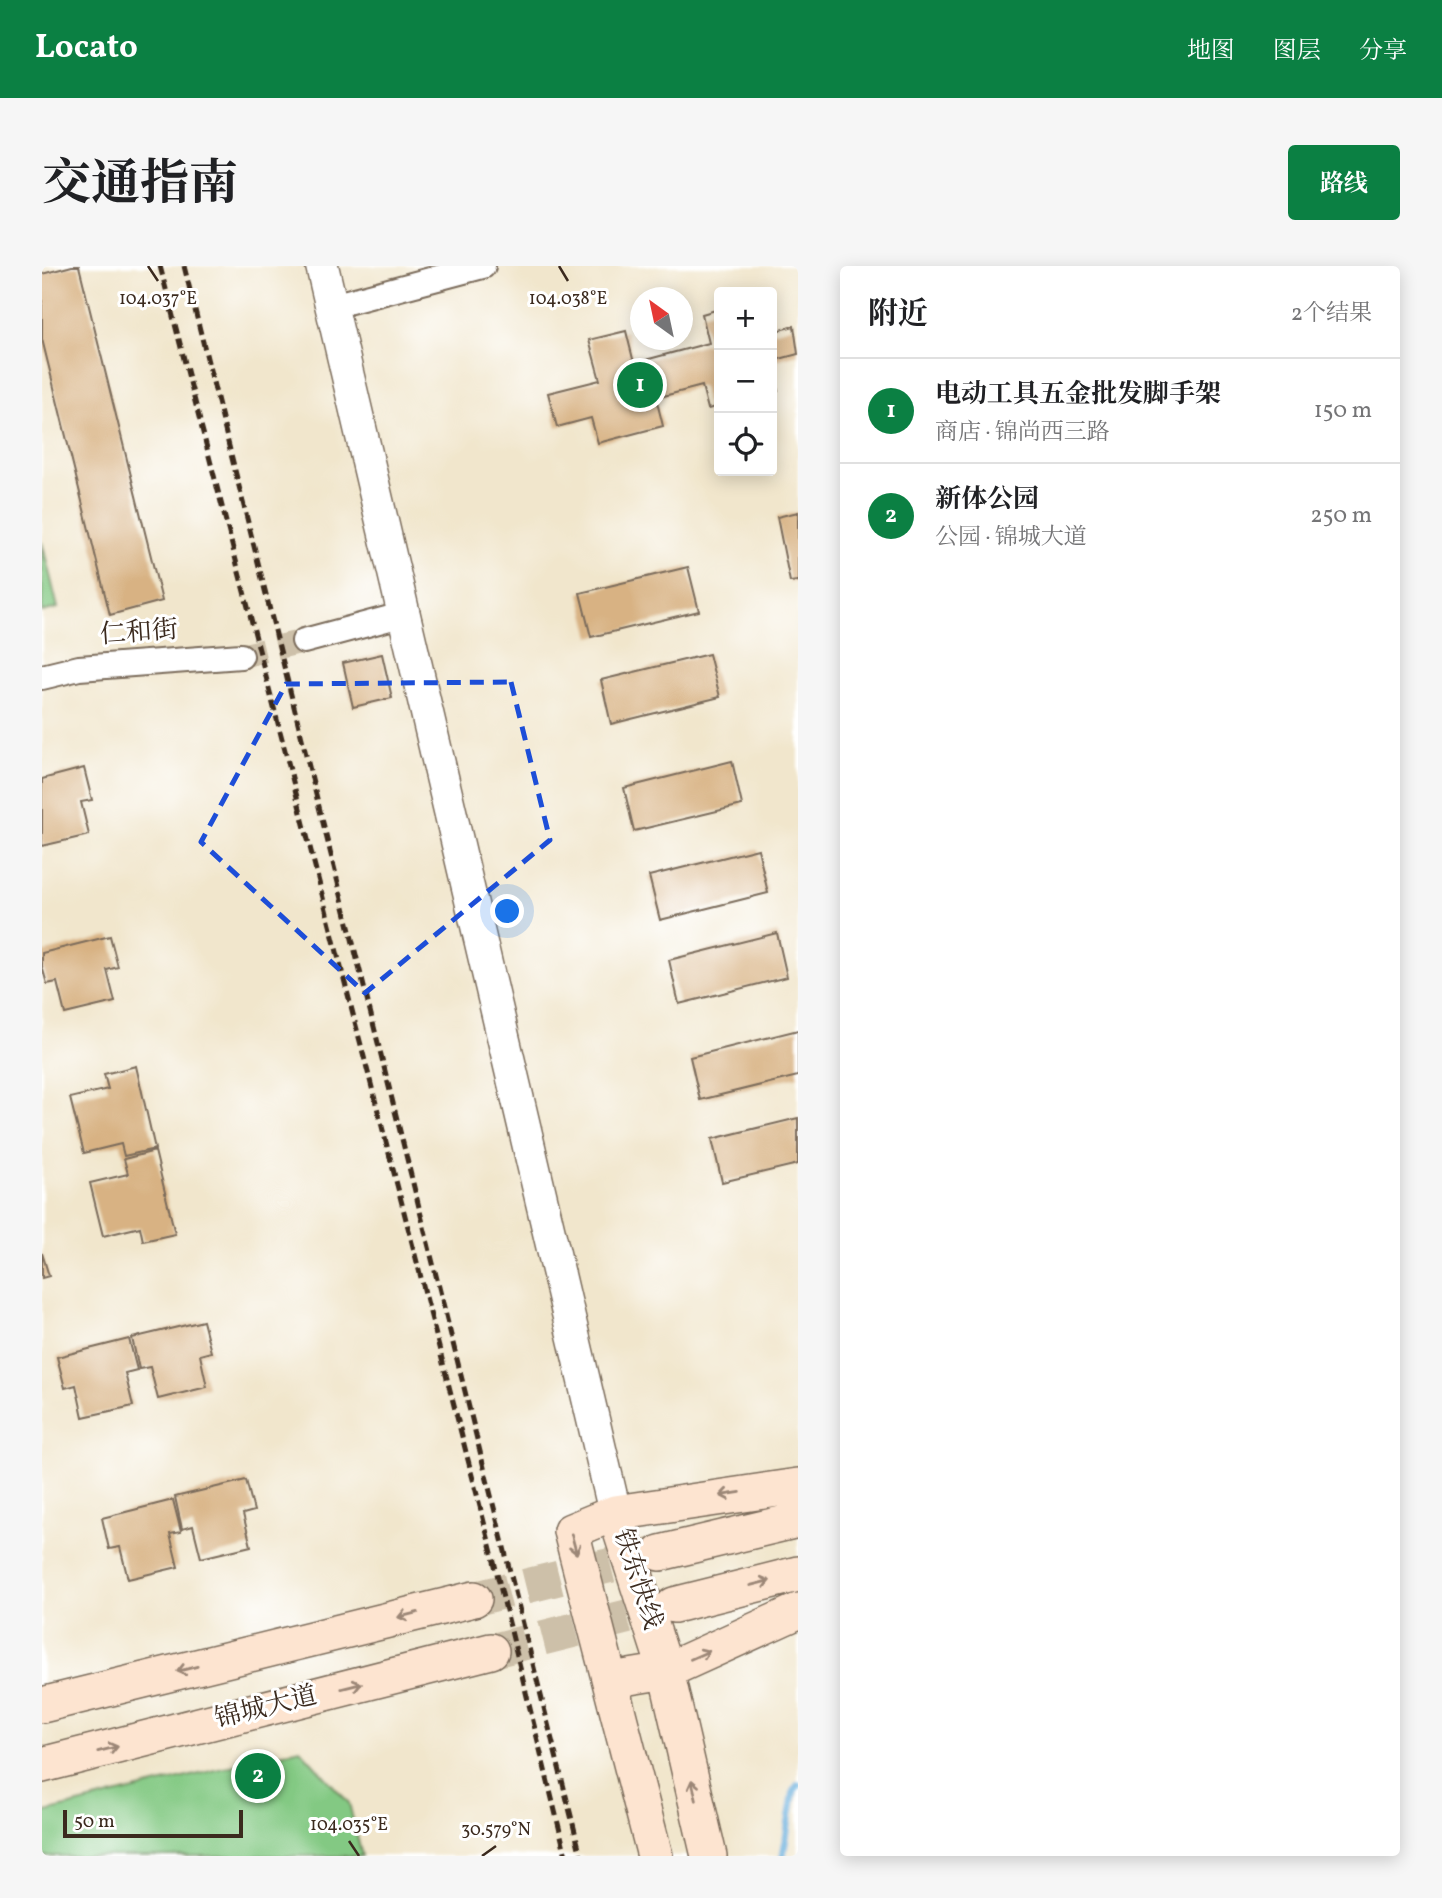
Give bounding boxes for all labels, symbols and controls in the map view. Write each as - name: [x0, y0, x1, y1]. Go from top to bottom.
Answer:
- text: Locato: [35, 26, 138, 72]
- text: 地图: [1187, 35, 1235, 69]
- text: 图层: [1273, 35, 1321, 69]
- text: 分享: [1359, 35, 1407, 69]
- button: 路线: [1288, 145, 1400, 220]
- text: 交通指南: [42, 152, 238, 221]
- text: 104.037°E: [119, 287, 197, 312]
- text: 104.038°E: [529, 287, 607, 312]
- north arrow: [630, 287, 693, 350]
- map controls: [714, 287, 777, 476]
- button: +: [714, 287, 777, 350]
- text: 附近: [868, 294, 928, 336]
- text: 2个结果: [1291, 298, 1372, 330]
- button: −: [714, 350, 777, 413]
- pin: 1: [617, 359, 663, 411]
- text: 电动工具五金批发脚手架: [935, 377, 1221, 413]
- text: 1: [886, 395, 896, 427]
- text: 150 m: [1314, 395, 1372, 427]
- button: locate: [714, 413, 777, 476]
- text: 商店 · 锦尚西三路: [935, 417, 1110, 449]
- text: 新体公园: [935, 482, 1039, 518]
- text: 2: [885, 500, 897, 532]
- text: 250 m: [1310, 500, 1372, 532]
- text: 公园 · 锦城大道: [935, 522, 1087, 554]
- street label: 仁和街: [99, 612, 179, 654]
- your location: [490, 894, 524, 928]
- one-way arrow: [720, 1488, 742, 1501]
- street label: 铁东快线: [604, 1524, 670, 1634]
- one-way arrow: [569, 1533, 582, 1555]
- one-way arrow: [748, 1576, 771, 1589]
- one-way arrow: [397, 1609, 420, 1622]
- one-way arrow: [689, 1648, 710, 1661]
- one-way arrow: [176, 1663, 199, 1676]
- street label: 锦城大道: [211, 1678, 321, 1738]
- one-way arrow: [340, 1679, 363, 1692]
- one-way arrow: [96, 1742, 119, 1755]
- pin: 2: [235, 1750, 281, 1802]
- one-way arrow: [686, 1779, 699, 1801]
- scale bar: [63, 1807, 243, 1839]
- text: 50 m: [74, 1809, 115, 1835]
- text: 104.035°E: [310, 1813, 388, 1838]
- text: 30.579°N: [461, 1818, 531, 1843]

